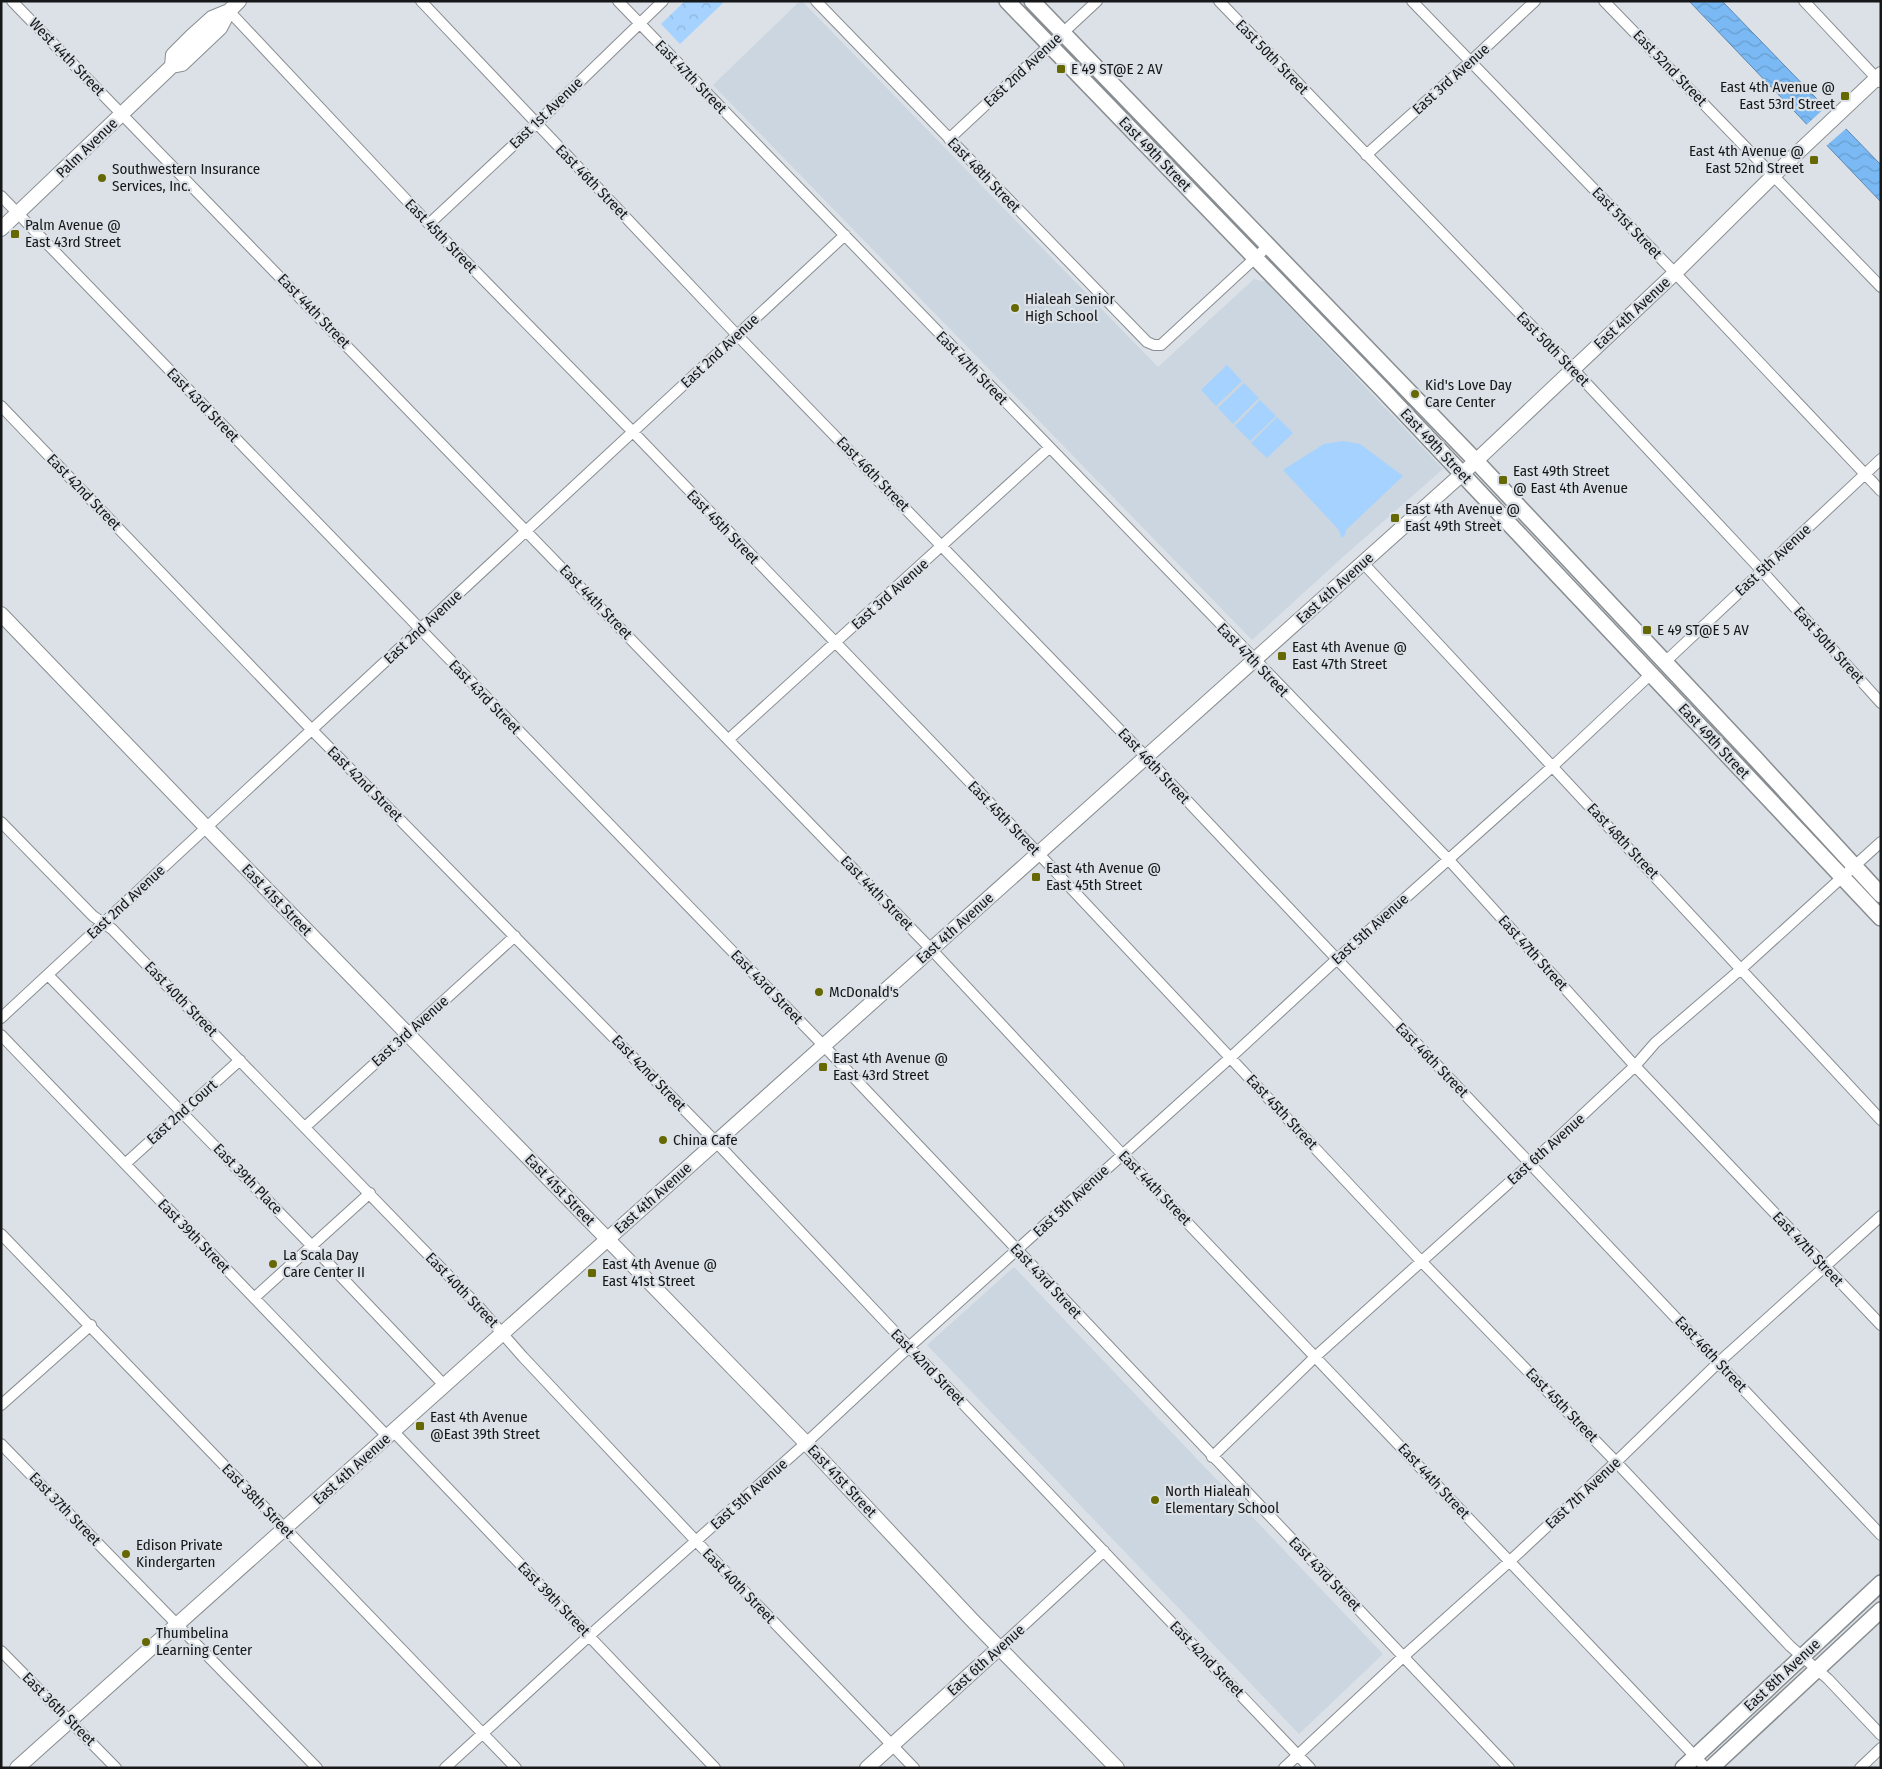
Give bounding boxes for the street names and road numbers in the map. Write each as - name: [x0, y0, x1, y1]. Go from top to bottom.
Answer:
- street label: West 44th Street: [25, 14, 109, 100]
- street label: East 50th Street: [1232, 16, 1312, 98]
- street label: East 52nd Street: [1629, 26, 1711, 110]
- street label: East 2nd Avenue: [980, 29, 1066, 111]
- street label: East 47th Street: [651, 37, 731, 118]
- street label: East 3rd Avenue: [1409, 40, 1493, 118]
- street label: East 1st Avenue: [506, 74, 586, 152]
- street label: East 49th Street: [1115, 113, 1195, 195]
- street label: Palm Avenue: [53, 114, 121, 182]
- street label: East 48th Street: [944, 134, 1024, 216]
- street label: East 46th Street: [552, 141, 632, 223]
- street label: East 51st Street: [1588, 183, 1666, 263]
- street label: East 45th Street: [401, 195, 481, 277]
- street label: East 44th Street: [274, 270, 354, 352]
- street label: East 4th Avenue: [1590, 273, 1674, 353]
- street label: East 50th Street: [1513, 308, 1593, 390]
- street label: East 2nd Avenue: [677, 310, 763, 392]
- street label: East 47th Street: [932, 328, 1012, 409]
- street label: East 43rd Street: [163, 364, 243, 446]
- street label: East 49th Street: [1397, 405, 1476, 487]
- street label: East 46th Street: [833, 433, 913, 515]
- street label: East 42nd Street: [43, 450, 125, 534]
- street label: East 45th Street: [683, 486, 763, 568]
- street label: East 5th Avenue: [1731, 520, 1815, 600]
- street label: East 4th Avenue: [1293, 549, 1377, 627]
- street label: East 3rd Avenue: [848, 555, 932, 633]
- street label: East 44th Street: [556, 561, 636, 643]
- street label: East 2nd Avenue: [380, 586, 466, 668]
- street label: East 50th Street: [1790, 603, 1868, 687]
- street label: East 47th Street: [1213, 620, 1293, 701]
- street label: East 43rd Street: [445, 656, 525, 738]
- street label: East 49th Street: [1675, 700, 1754, 782]
- street label: East 46th Street: [1114, 724, 1194, 808]
- street label: East 42nd Street: [324, 743, 406, 825]
- street label: East 45th Street: [964, 777, 1044, 859]
- street label: East 48th Street: [1583, 799, 1663, 883]
- street label: East 44th Street: [837, 852, 917, 934]
- street label: East 41st Street: [238, 860, 316, 940]
- street label: East 2nd Avenue: [83, 861, 169, 943]
- street label: East 4th Avenue: [913, 889, 997, 967]
- street label: East 5th Avenue: [1328, 890, 1412, 968]
- street label: East 47th Street: [1494, 912, 1572, 994]
- street label: East 43rd Street: [727, 946, 807, 1028]
- street label: East 40th Street: [141, 958, 221, 1040]
- street label: East 3rd Avenue: [368, 992, 452, 1070]
- street label: East 46th Street: [1392, 1019, 1472, 1101]
- street label: East 42nd Street: [608, 1031, 690, 1115]
- street label: East 45th Street: [1243, 1071, 1321, 1153]
- street label: East 2nd Court: [143, 1076, 221, 1148]
- street label: East 6th Avenue: [1504, 1110, 1588, 1188]
- street label: East 39th Place: [210, 1140, 286, 1218]
- street label: East 44th Street: [1115, 1147, 1195, 1229]
- street label: East 41st Street: [521, 1150, 599, 1230]
- street label: East 4th Avenue: [611, 1159, 695, 1237]
- street label: East 5th Avenue: [1029, 1161, 1113, 1241]
- street label: East 39th Street: [154, 1195, 234, 1277]
- street label: East 47th Street: [1769, 1208, 1847, 1290]
- street label: East 43rd Street: [1007, 1240, 1085, 1322]
- street label: East 40th Street: [422, 1249, 502, 1331]
- street label: East 46th Street: [1671, 1312, 1751, 1396]
- street label: East 42nd Street: [887, 1325, 969, 1409]
- street label: East 45th Street: [1522, 1364, 1602, 1446]
- street label: East 4th Avenue: [310, 1430, 394, 1508]
- street label: East 44th Street: [1394, 1440, 1474, 1523]
- street label: East 41st Street: [804, 1441, 880, 1521]
- street label: East 7th Avenue: [1542, 1454, 1624, 1532]
- street label: East 5th Avenue: [707, 1455, 791, 1533]
- street label: East 38th Street: [218, 1460, 298, 1542]
- street label: East 37th Street: [26, 1469, 105, 1549]
- street label: East 43rd Street: [1285, 1533, 1365, 1615]
- street label: East 40th Street: [699, 1545, 779, 1627]
- street label: East 39th Street: [514, 1558, 594, 1640]
- street label: East 42nd Street: [1166, 1617, 1248, 1701]
- street label: East 6th Avenue: [944, 1621, 1028, 1699]
- street label: East 8th Avenue: [1740, 1635, 1824, 1715]
- street label: East 36th Street: [19, 1669, 99, 1749]

